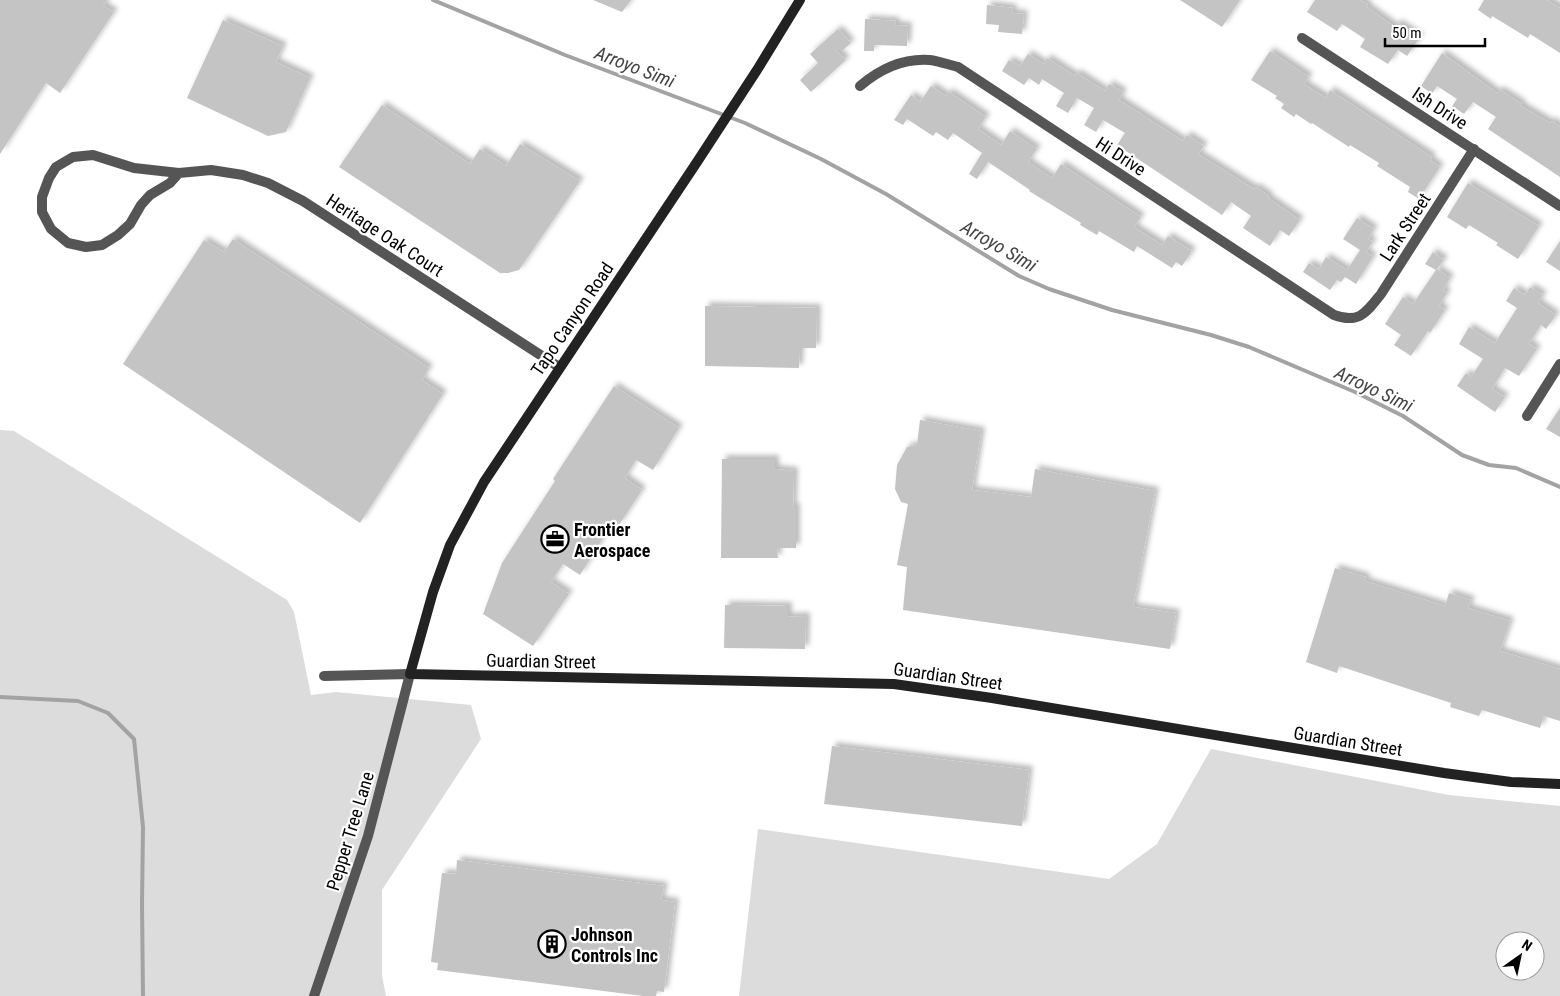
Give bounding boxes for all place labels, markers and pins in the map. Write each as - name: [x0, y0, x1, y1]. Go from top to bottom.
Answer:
- place label: Frontier Aerospace: [574, 519, 651, 561]
- office icon: Frontier Aerospace: [540, 524, 570, 554]
- place label: Johnson Controls Inc: [571, 924, 658, 966]
- building icon: Johnson Controls Inc: [537, 929, 567, 959]

